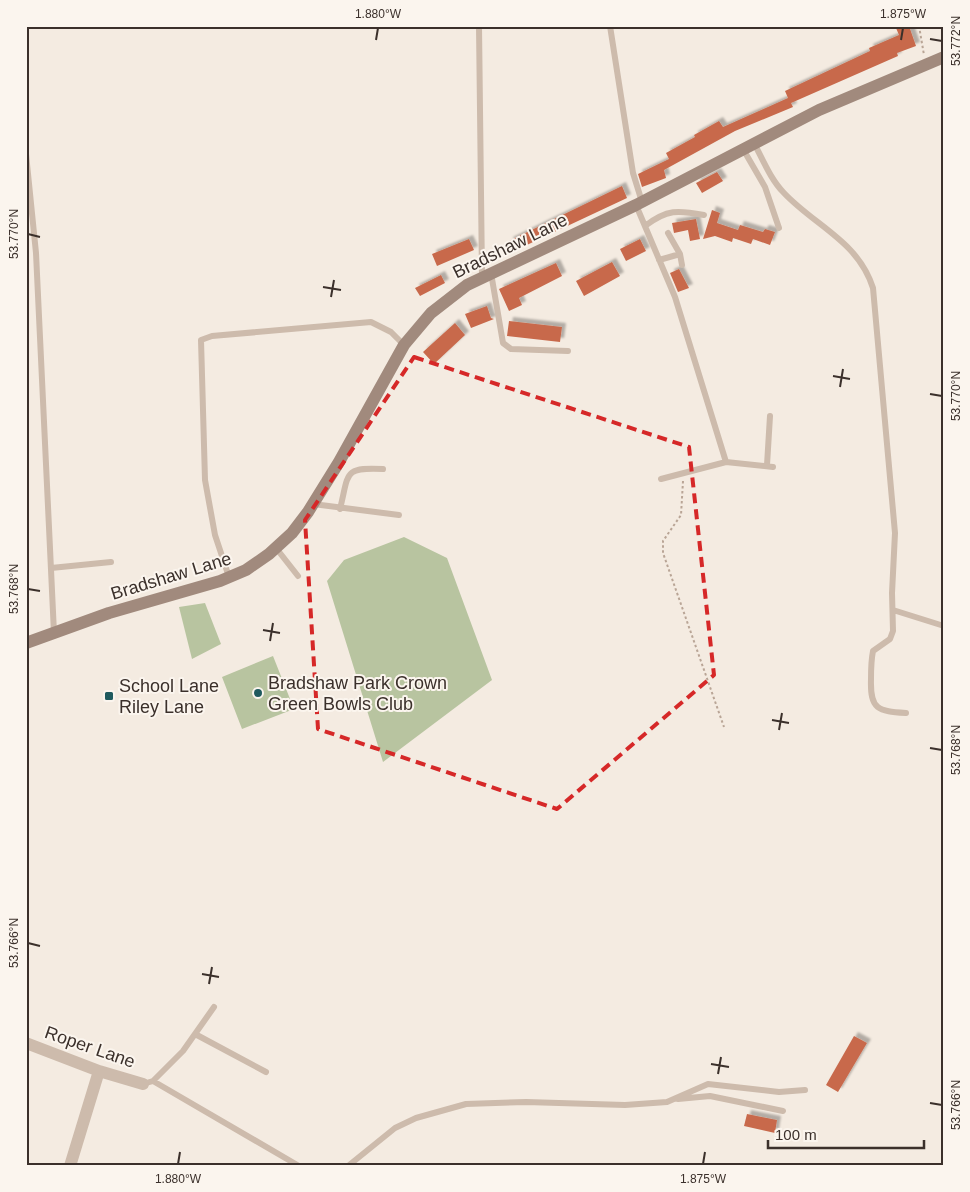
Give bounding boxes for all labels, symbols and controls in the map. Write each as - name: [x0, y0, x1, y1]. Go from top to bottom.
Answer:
- text: 1.880°W: [355, 7, 402, 21]
- text: 1.875°W: [880, 7, 927, 21]
- text: 53.772°N: [949, 16, 963, 66]
- text: 53.770°N: [7, 209, 21, 259]
- street label: Bradshaw Lane: [449, 210, 571, 282]
- text: 53.770°N: [949, 371, 963, 421]
- street label: Bradshaw Lane: [108, 548, 234, 604]
- text: 53.768°N: [7, 564, 21, 614]
- place label: Bradshaw Park Crown Green Bowls Club: [268, 673, 447, 714]
- place label: School Lane Riley Lane: [119, 676, 219, 717]
- marker: Bradshaw Park Crown Green Bowls Club: [252, 687, 264, 699]
- marker: School Lane Riley Lane: [103, 690, 115, 702]
- text: 53.768°N: [949, 725, 963, 775]
- text: 53.766°N: [7, 918, 21, 968]
- street label: Roper Lane: [42, 1022, 138, 1072]
- text: 53.766°N: [949, 1080, 963, 1130]
- scale bar: [768, 1117, 924, 1149]
- text: 100 m: [775, 1126, 817, 1143]
- text: 1.880°W: [155, 1172, 202, 1186]
- text: 1.875°W: [680, 1172, 727, 1186]

